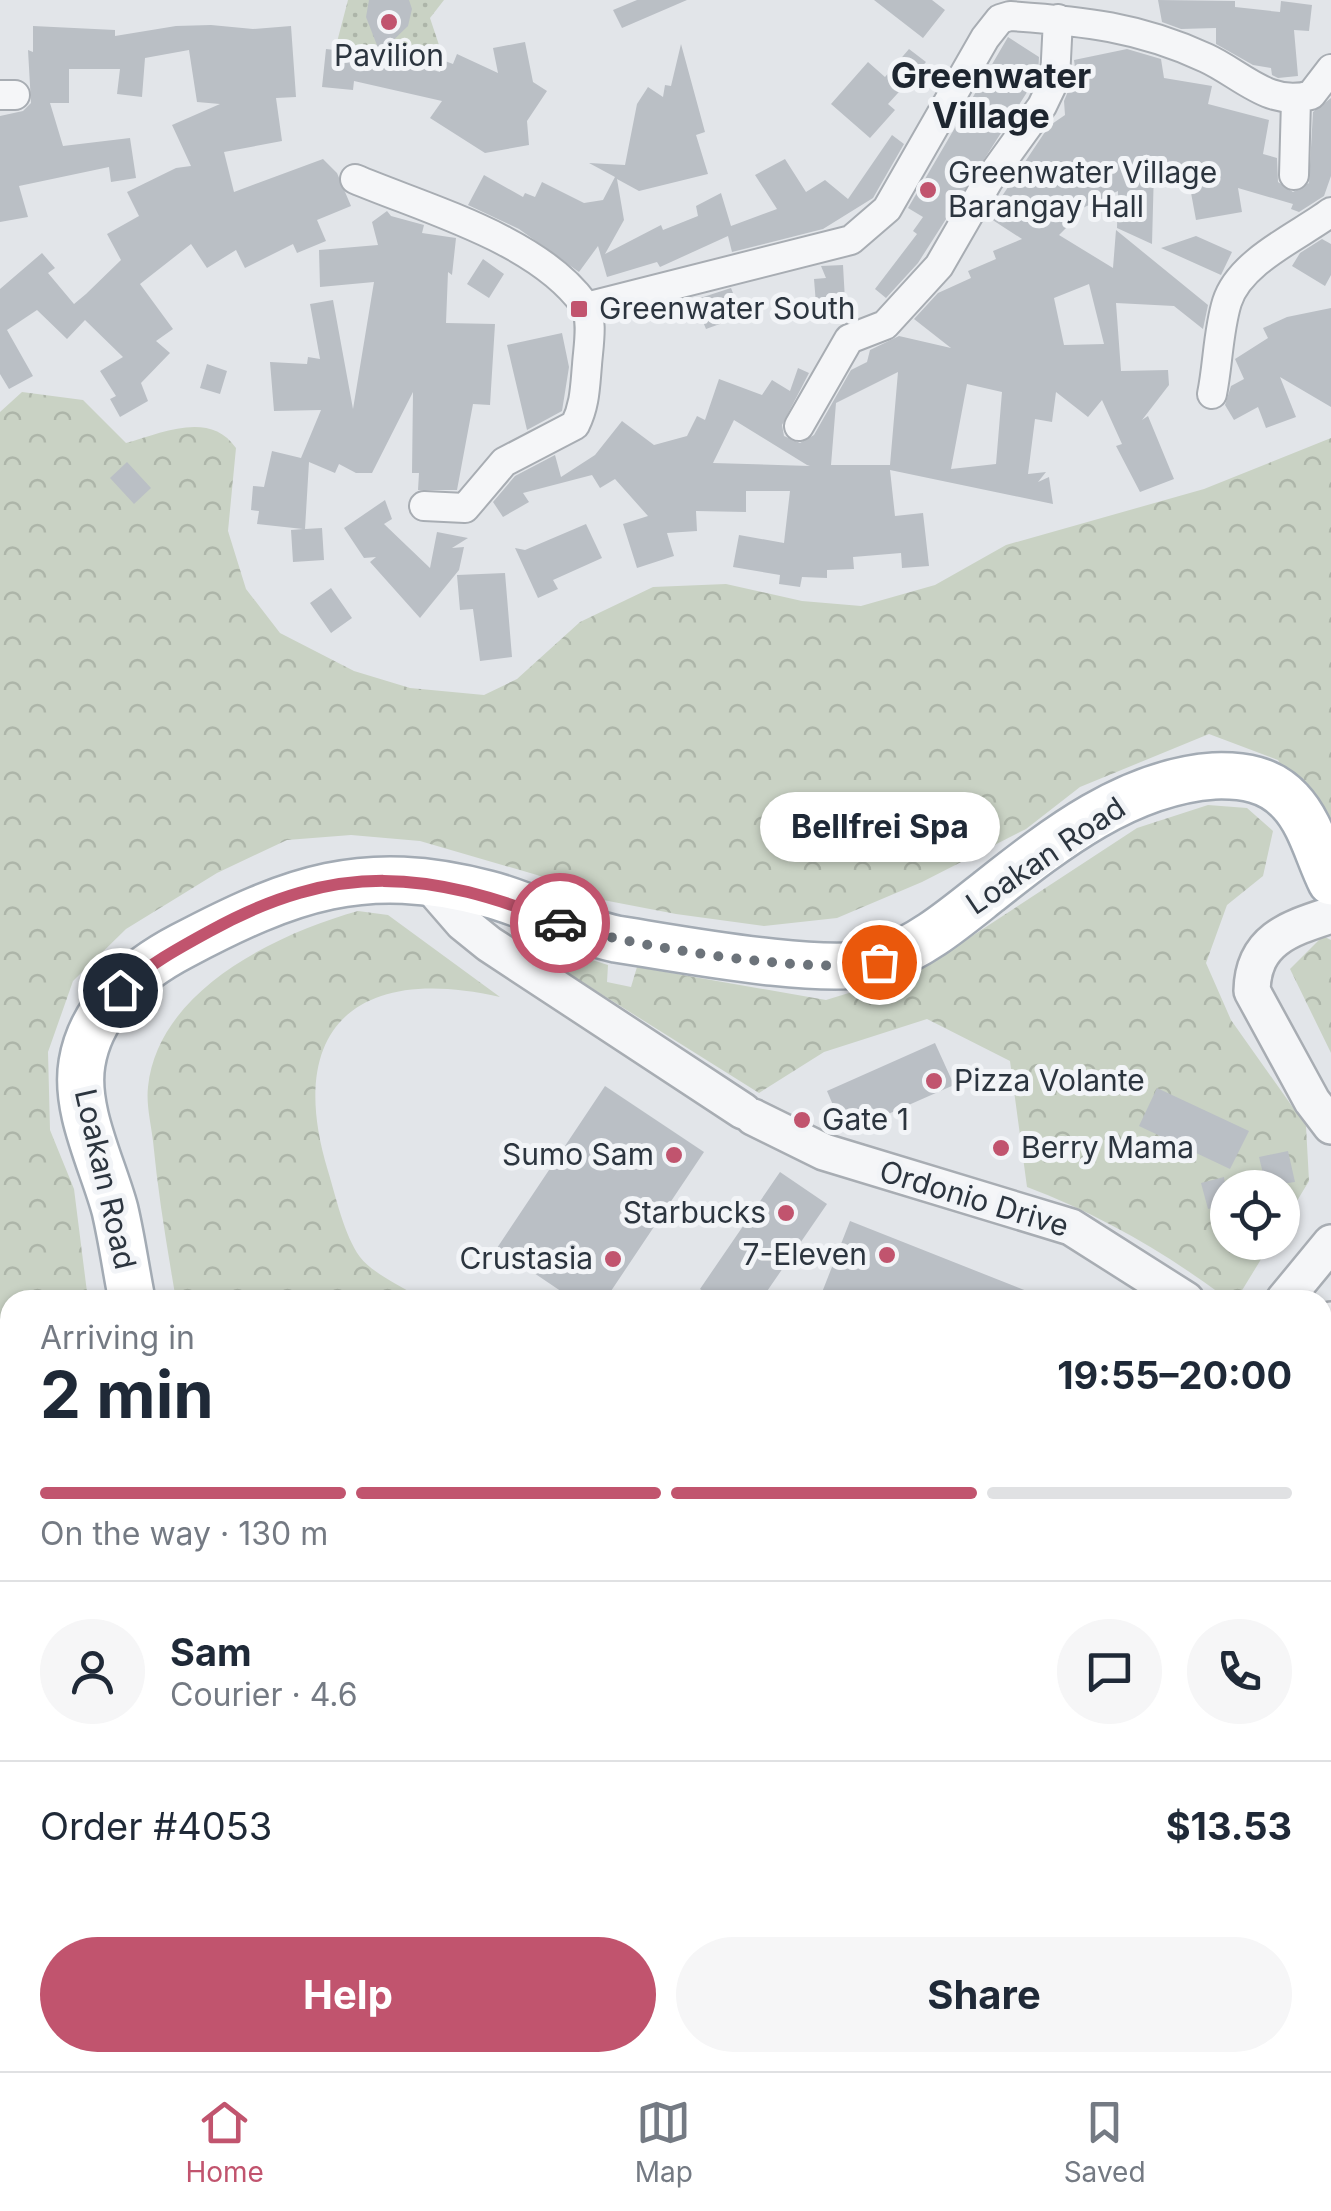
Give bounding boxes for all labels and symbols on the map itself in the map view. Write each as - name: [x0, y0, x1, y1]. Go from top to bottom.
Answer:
- marker: Pavilion: [378, 11, 400, 33]
- place label: Pavilion: [334, 37, 444, 73]
- district label: Greenwater Village: [891, 54, 1091, 136]
- place label: Greenwater Village Barangay Hall: [948, 154, 1217, 224]
- marker: Greenwater Village Barangay Hall: [917, 179, 939, 201]
- place label: Greenwater South: [599, 290, 856, 326]
- marker: Greenwater South: [568, 298, 590, 320]
- street label: Loakan Road: [959, 789, 1132, 922]
- callout: Bellfrei Spa: [759, 792, 999, 862]
- courier: [510, 873, 610, 973]
- pin: [837, 920, 922, 1005]
- pin: [78, 948, 163, 1033]
- place label: Pizza Volante: [954, 1062, 1145, 1098]
- marker: Pizza Volante: [923, 1070, 945, 1092]
- street label: Loakan Road: [68, 1085, 144, 1272]
- place label: Gate 1: [822, 1101, 909, 1137]
- marker: Gate 1: [791, 1109, 813, 1131]
- place label: Berry Mama: [1021, 1129, 1194, 1165]
- place label: Sumo Sam: [502, 1136, 654, 1172]
- marker: Berry Mama: [990, 1137, 1012, 1159]
- marker: Sumo Sam: [663, 1144, 685, 1166]
- street label: Ordonio Drive: [875, 1152, 1073, 1244]
- place label: Starbucks: [623, 1194, 766, 1230]
- marker: Starbucks: [775, 1202, 797, 1224]
- place label: 7-Eleven: [743, 1236, 867, 1272]
- place label: Crustasia: [459, 1240, 593, 1276]
- marker: 7-Eleven: [876, 1244, 898, 1266]
- marker: Crustasia: [602, 1248, 624, 1270]

